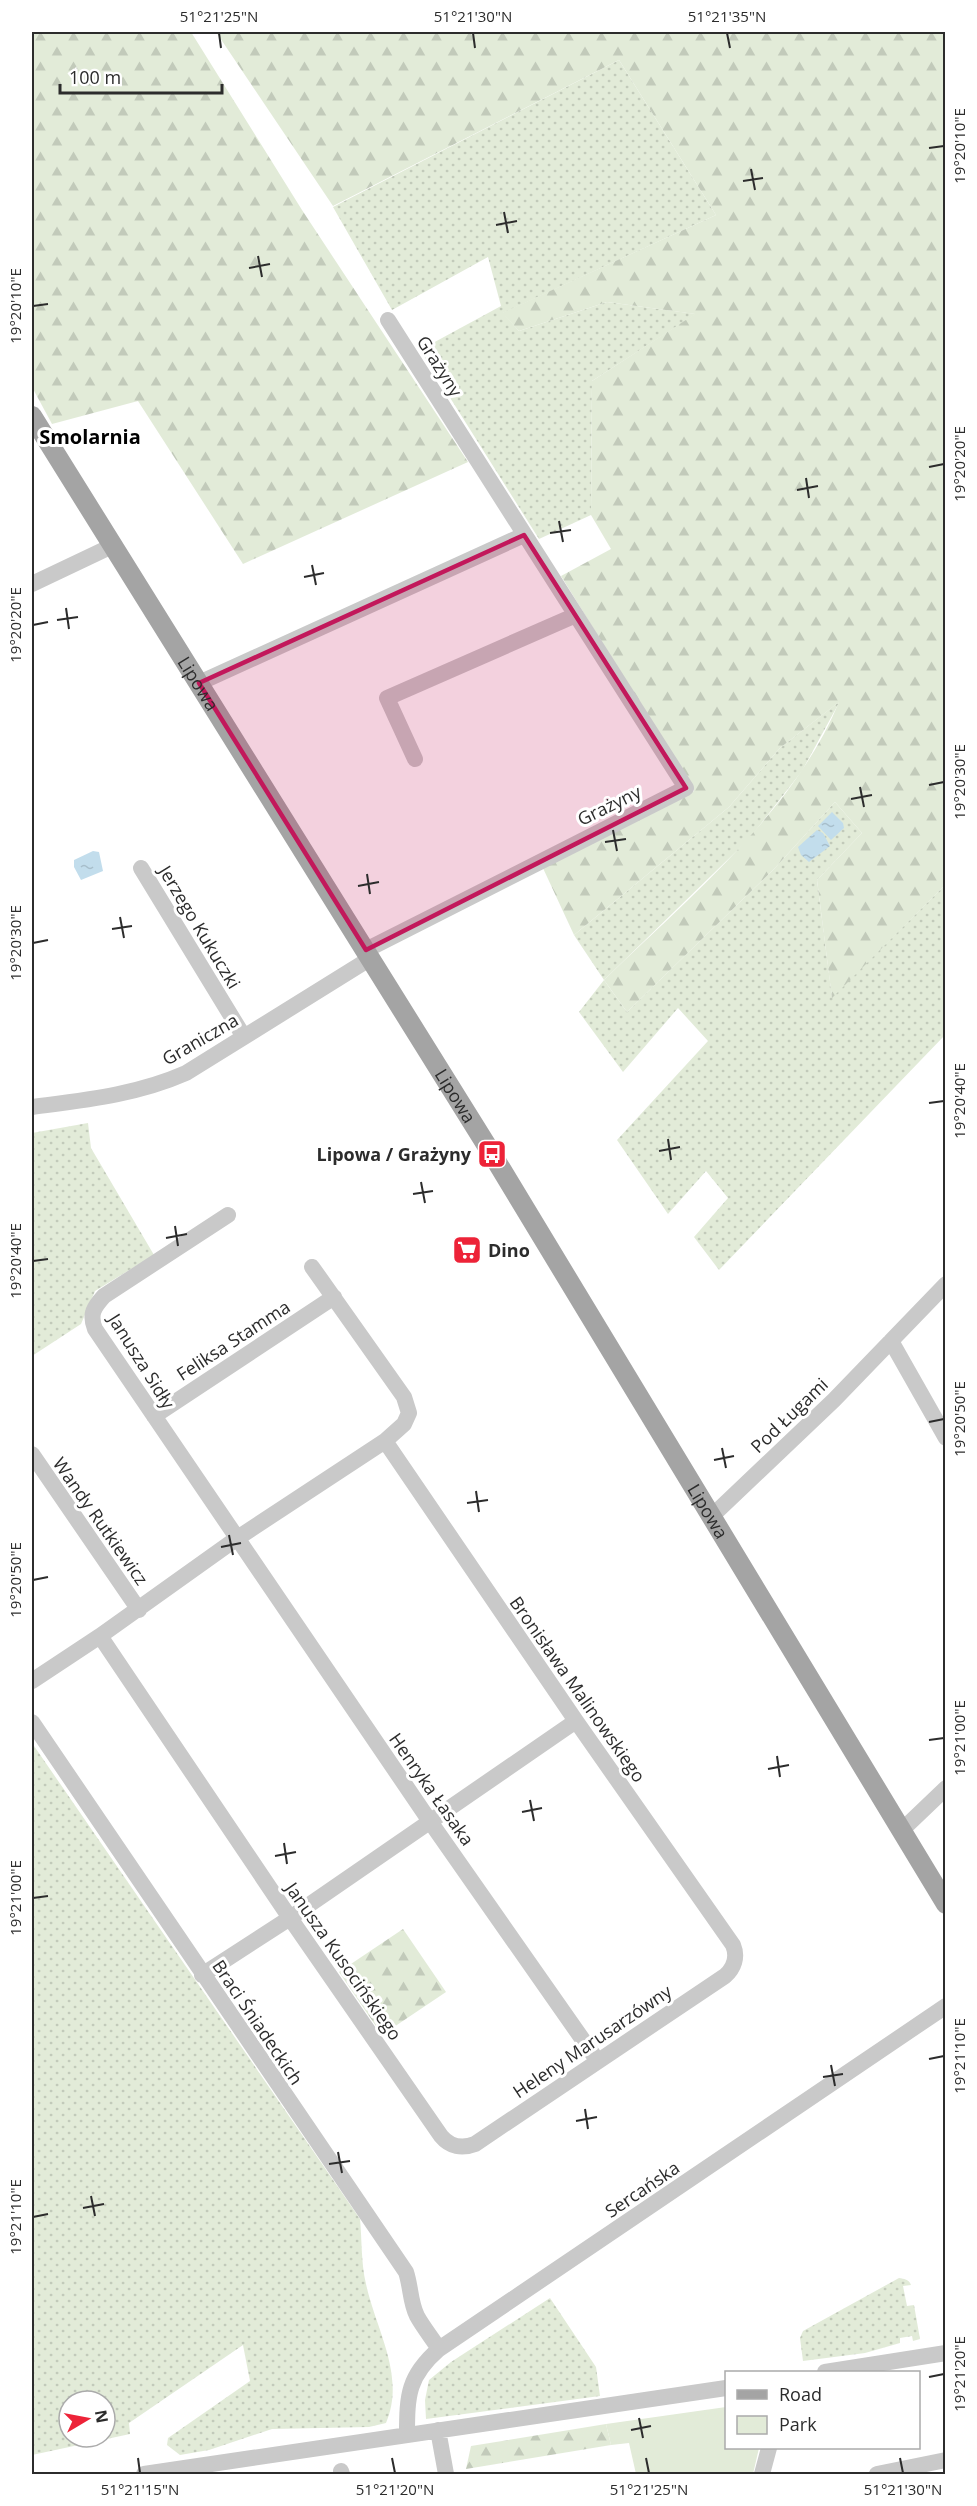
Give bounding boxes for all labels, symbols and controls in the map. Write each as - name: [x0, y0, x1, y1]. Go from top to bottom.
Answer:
- text: 51°21'25"N: [180, 6, 258, 26]
- text: 51°21'30"N: [434, 6, 512, 26]
- text: 51°21'35"N: [688, 6, 766, 26]
- scale bar: [60, 57, 222, 95]
- text: 100 m: [69, 65, 121, 89]
- text: 19°20'10"E: [949, 108, 969, 184]
- text: 19°20'10"E: [5, 268, 25, 344]
- street label: Grażyny: [412, 331, 469, 402]
- district label: Smolarnia: [39, 423, 141, 450]
- text: 19°20'20"E: [949, 426, 969, 502]
- text: 19°20'20"E: [5, 587, 25, 663]
- street label: Lipowa: [173, 652, 225, 715]
- text: 19°20'30"E: [949, 744, 969, 820]
- street label: Grażyny: [573, 779, 646, 831]
- street label: Jerzego Kukuczki: [153, 859, 246, 993]
- text: 19°20'30"E: [5, 905, 25, 981]
- street label: Graniczna: [158, 1008, 242, 1070]
- text: 19°20'40"E: [949, 1063, 969, 1139]
- street label: Lipowa: [430, 1064, 482, 1127]
- bus stop icon: Lipowa / Grażyny: [476, 1138, 508, 1170]
- place label: Lipowa / Grażyny: [317, 1142, 472, 1166]
- text: 19°20'40"E: [5, 1223, 25, 1299]
- supermarket icon: Dino: [451, 1234, 483, 1266]
- place label: Dino: [488, 1238, 530, 1262]
- street label: Feliksa Stamma: [172, 1294, 294, 1386]
- street label: Janusza Sidły: [102, 1307, 181, 1414]
- street label: Pod Ługami: [745, 1372, 833, 1458]
- text: 19°20'50"E: [949, 1381, 969, 1457]
- street label: Wandy Rutkiewicz: [48, 1452, 154, 1590]
- street label: Lipowa: [682, 1479, 734, 1543]
- text: 19°20'50"E: [5, 1542, 25, 1618]
- street label: Bronisława Malinowskiego: [505, 1591, 651, 1787]
- text: 19°21'00"E: [949, 1700, 969, 1776]
- street label: Henryka Łasaka: [384, 1728, 480, 1850]
- text: 19°21'00"E: [5, 1860, 25, 1936]
- street label: Janusza Kusocińskiego: [279, 1876, 408, 2045]
- street label: Braci Śniadeckich: [207, 1955, 309, 2089]
- street label: Heleny Marusarzówny: [508, 1978, 677, 2103]
- text: 19°21'10"E: [949, 2018, 969, 2094]
- street label: Sercańska: [600, 2155, 684, 2223]
- text: 19°21'10"E: [5, 2179, 25, 2255]
- text: 19°21'20"E: [949, 2336, 969, 2412]
- legend: [725, 2371, 920, 2449]
- text: Road: [779, 2382, 822, 2406]
- north arrow: [57, 2389, 117, 2449]
- text: N: [90, 2408, 114, 2425]
- text: Park: [779, 2412, 817, 2436]
- text: 51°21'15"N: [101, 2479, 179, 2499]
- text: 51°21'20"N: [356, 2479, 434, 2499]
- text: 51°21'25"N: [610, 2479, 688, 2499]
- text: 51°21'30"N: [864, 2479, 942, 2499]

